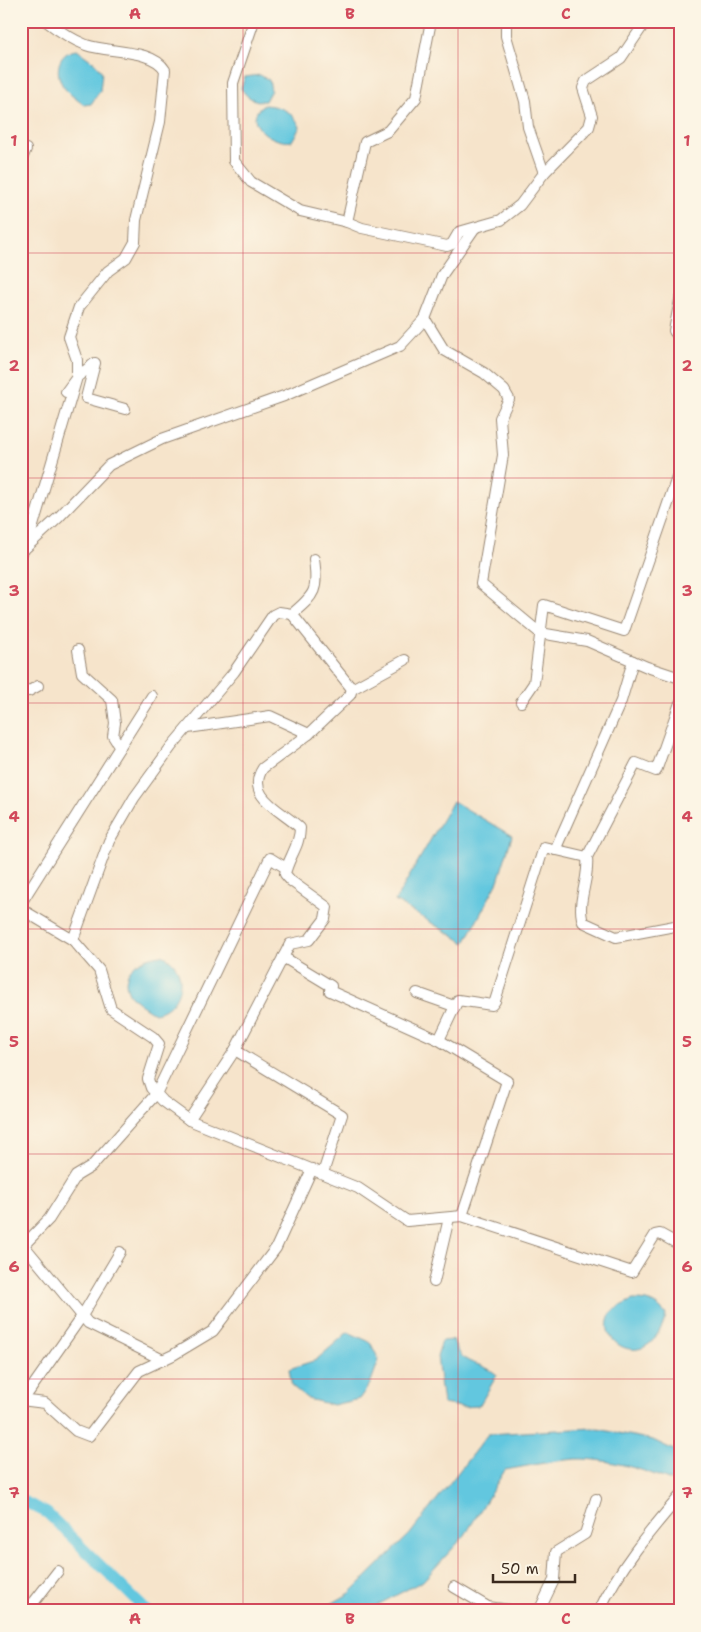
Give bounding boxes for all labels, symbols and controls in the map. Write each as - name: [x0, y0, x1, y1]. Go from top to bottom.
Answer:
- text: A: [129, 3, 141, 24]
- text: B: [345, 3, 355, 24]
- text: C: [561, 3, 571, 24]
- text: 1: [10, 130, 18, 151]
- text: 1: [683, 130, 691, 151]
- text: 2: [8, 355, 20, 376]
- text: 2: [681, 355, 693, 376]
- text: 3: [8, 580, 20, 601]
- text: 3: [681, 580, 693, 601]
- text: 4: [8, 806, 20, 827]
- text: 4: [681, 806, 693, 827]
- text: 5: [9, 1031, 19, 1052]
- text: 5: [682, 1031, 692, 1052]
- text: 6: [8, 1256, 20, 1277]
- text: 6: [681, 1256, 693, 1277]
- text: 7: [8, 1482, 20, 1503]
- text: 7: [681, 1482, 693, 1503]
- scale bar: [493, 1552, 576, 1584]
- text: 50 m: [501, 1559, 539, 1579]
- text: A: [129, 1608, 141, 1629]
- text: B: [345, 1608, 355, 1629]
- text: C: [561, 1608, 571, 1629]

